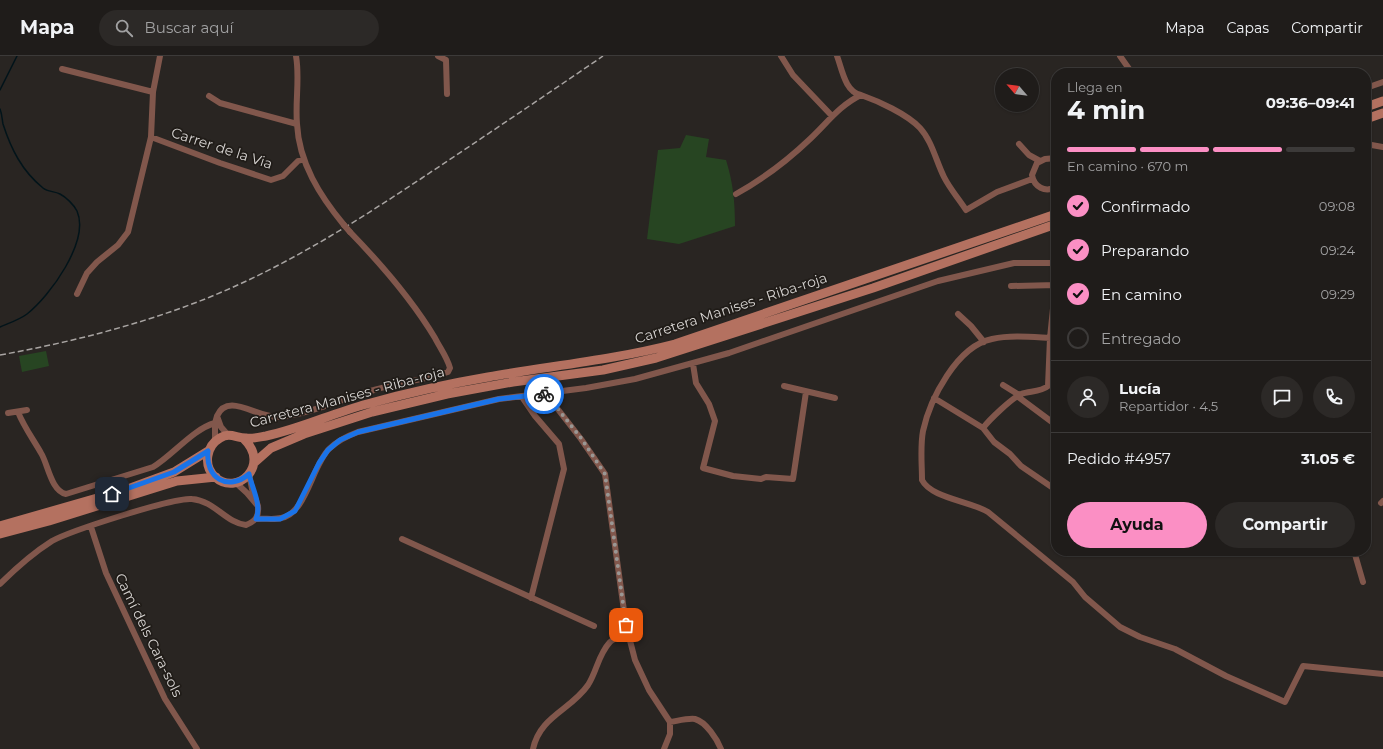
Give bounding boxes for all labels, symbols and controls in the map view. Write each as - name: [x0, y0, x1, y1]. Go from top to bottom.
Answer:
- search box: [99, 10, 379, 46]
- text: Mapa: [20, 16, 75, 39]
- icon: search: [113, 17, 135, 39]
- text: Buscar aquí: [145, 18, 234, 37]
- text: Mapa: [1165, 19, 1205, 37]
- text: Capas: [1227, 19, 1269, 37]
- text: Compartir: [1291, 19, 1363, 37]
- north arrow: [995, 68, 1039, 112]
- map controls: [995, 68, 1039, 112]
- text: Llega en: [1067, 79, 1123, 95]
- text: 09:36–09:41: [1266, 93, 1355, 112]
- text: 4 min: [1067, 94, 1145, 126]
- street label: Carrer de la Via: [169, 123, 275, 173]
- text: En camino · 670 m: [1067, 158, 1188, 174]
- icon: check: [1067, 195, 1089, 217]
- text: Confirmado: [1101, 197, 1190, 216]
- text: 09:08: [1319, 198, 1355, 214]
- icon: check: [1067, 239, 1089, 261]
- text: Preparando: [1101, 241, 1189, 260]
- text: 09:24: [1320, 242, 1355, 258]
- street label: Carretera Manises - Riba-roja: [633, 268, 829, 348]
- icon: check: [1067, 283, 1089, 305]
- text: En camino: [1101, 285, 1182, 304]
- text: 09:29: [1320, 286, 1355, 302]
- text: Entregado: [1101, 329, 1181, 348]
- street label: Carretera Manises - Riba-roja: [247, 362, 447, 432]
- courier: [524, 374, 564, 414]
- button: person: [1067, 376, 1109, 418]
- button: chat: [1261, 376, 1303, 418]
- button: phone: [1313, 376, 1355, 418]
- text: Lucía: [1119, 379, 1161, 398]
- icon: bike: [533, 383, 555, 405]
- text: Repartidor · 4.5: [1119, 398, 1218, 414]
- text: Pedido #4957: [1067, 449, 1171, 468]
- text: 31.05 €: [1301, 449, 1355, 468]
- pin: [95, 477, 129, 511]
- icon: home: [101, 483, 123, 505]
- button: Ayuda: [1067, 502, 1207, 548]
- button: Compartir: [1215, 502, 1355, 548]
- street label: Camí dels Cara-sols: [111, 570, 187, 700]
- pin: [609, 608, 643, 642]
- icon: bag: [615, 614, 637, 636]

